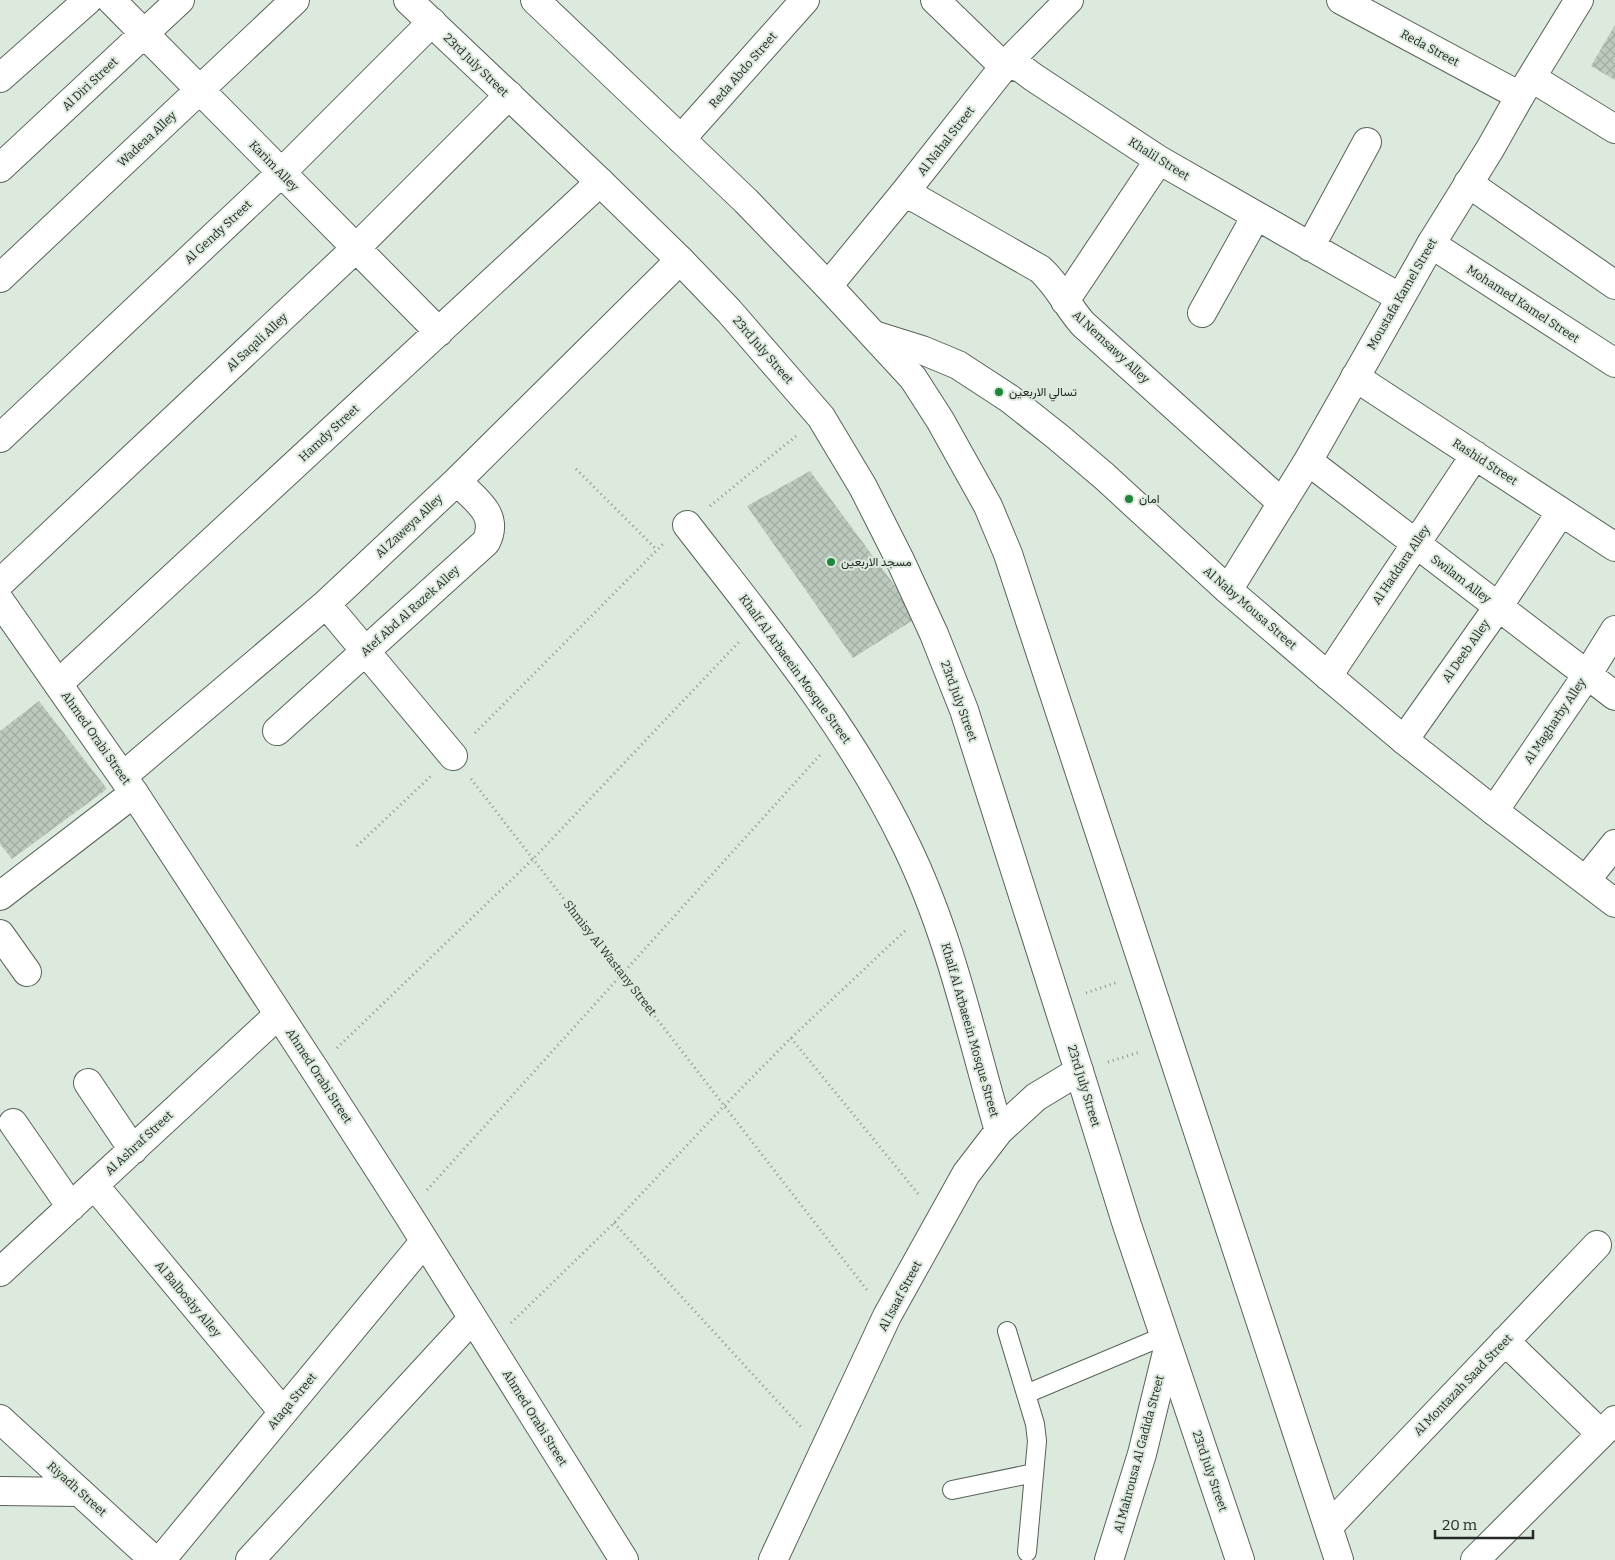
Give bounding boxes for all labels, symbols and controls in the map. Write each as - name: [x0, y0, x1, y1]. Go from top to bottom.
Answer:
- street label: Reda Street: [1398, 27, 1462, 70]
- street label: Reda Abdo Street: [706, 29, 780, 111]
- street label: 23rd July Street: [441, 31, 512, 100]
- street label: Al Diri Street: [59, 54, 121, 113]
- street label: Al Nahal Street: [915, 103, 978, 178]
- street label: Wadeaa Alley: [115, 108, 180, 170]
- street label: Khalil Street: [1126, 135, 1193, 184]
- street label: Karim Alley: [246, 138, 302, 195]
- street label: Al Gendy Street: [182, 197, 255, 267]
- street label: Moustafa Kamel Street: [1364, 235, 1440, 352]
- street label: Mohamed Kamel Street: [1464, 262, 1582, 346]
- street label: Al Nemsawy Alley: [1070, 308, 1153, 387]
- street label: Al Saqali Alley: [224, 310, 291, 374]
- street label: 23rd July Street: [730, 313, 797, 387]
- place label: تسالي الاربعين: [1009, 385, 1077, 402]
- marker: تسالي الاربعين: [993, 386, 1005, 398]
- street label: Hamdy Street: [296, 401, 362, 464]
- street label: Rashid Street: [1450, 436, 1521, 488]
- street label: Al Zaweya Alley: [373, 491, 446, 561]
- place label: امان: [1139, 492, 1159, 506]
- marker: امان: [1123, 493, 1135, 505]
- street label: Al Haddara Alley: [1369, 522, 1433, 607]
- street label: Swilam Alley: [1428, 552, 1494, 606]
- place label: مسجد الاربعين: [841, 555, 912, 570]
- marker: مسجد الاربعين: [825, 556, 837, 568]
- street label: Atef Abd Al Razek Alley: [358, 562, 463, 659]
- street label: Al Naby Mousa Street: [1201, 564, 1300, 653]
- street label: Khalf Al Arbaeein Mosque Street: [736, 592, 854, 747]
- street label: Al Deeb Alley: [1439, 617, 1493, 685]
- street label: 23rd July Street: [938, 659, 980, 744]
- street label: Al Magharby Alley: [1521, 675, 1589, 766]
- street label: Ahmed Orabi Street: [59, 689, 134, 788]
- street label: Shmisy Al Wastany Street: [561, 898, 660, 1019]
- street label: Khalf Al Arbaeein Mosque Street: [938, 941, 1002, 1119]
- street label: Ahmed Orabi Street: [283, 1026, 355, 1127]
- street label: 23rd July Street: [1065, 1043, 1103, 1129]
- street label: Al Ashraf Street: [102, 1108, 176, 1178]
- street label: Al Balboshy Alley: [152, 1258, 224, 1340]
- street label: Al Isaaf Street: [876, 1258, 925, 1334]
- street label: Al Montazah Saad Street: [1411, 1331, 1516, 1439]
- street label: Ahmed Orabi Street: [500, 1367, 571, 1469]
- street label: Ataqa Street: [265, 1370, 320, 1432]
- street label: Al Mahrousa Al Gadida Street: [1111, 1373, 1167, 1534]
- street label: 23rd July Street: [1190, 1429, 1231, 1514]
- street label: Riyadh Street: [45, 1459, 110, 1520]
- scale bar: [1435, 1508, 1532, 1540]
- text: 20 m: [1442, 1516, 1478, 1534]

